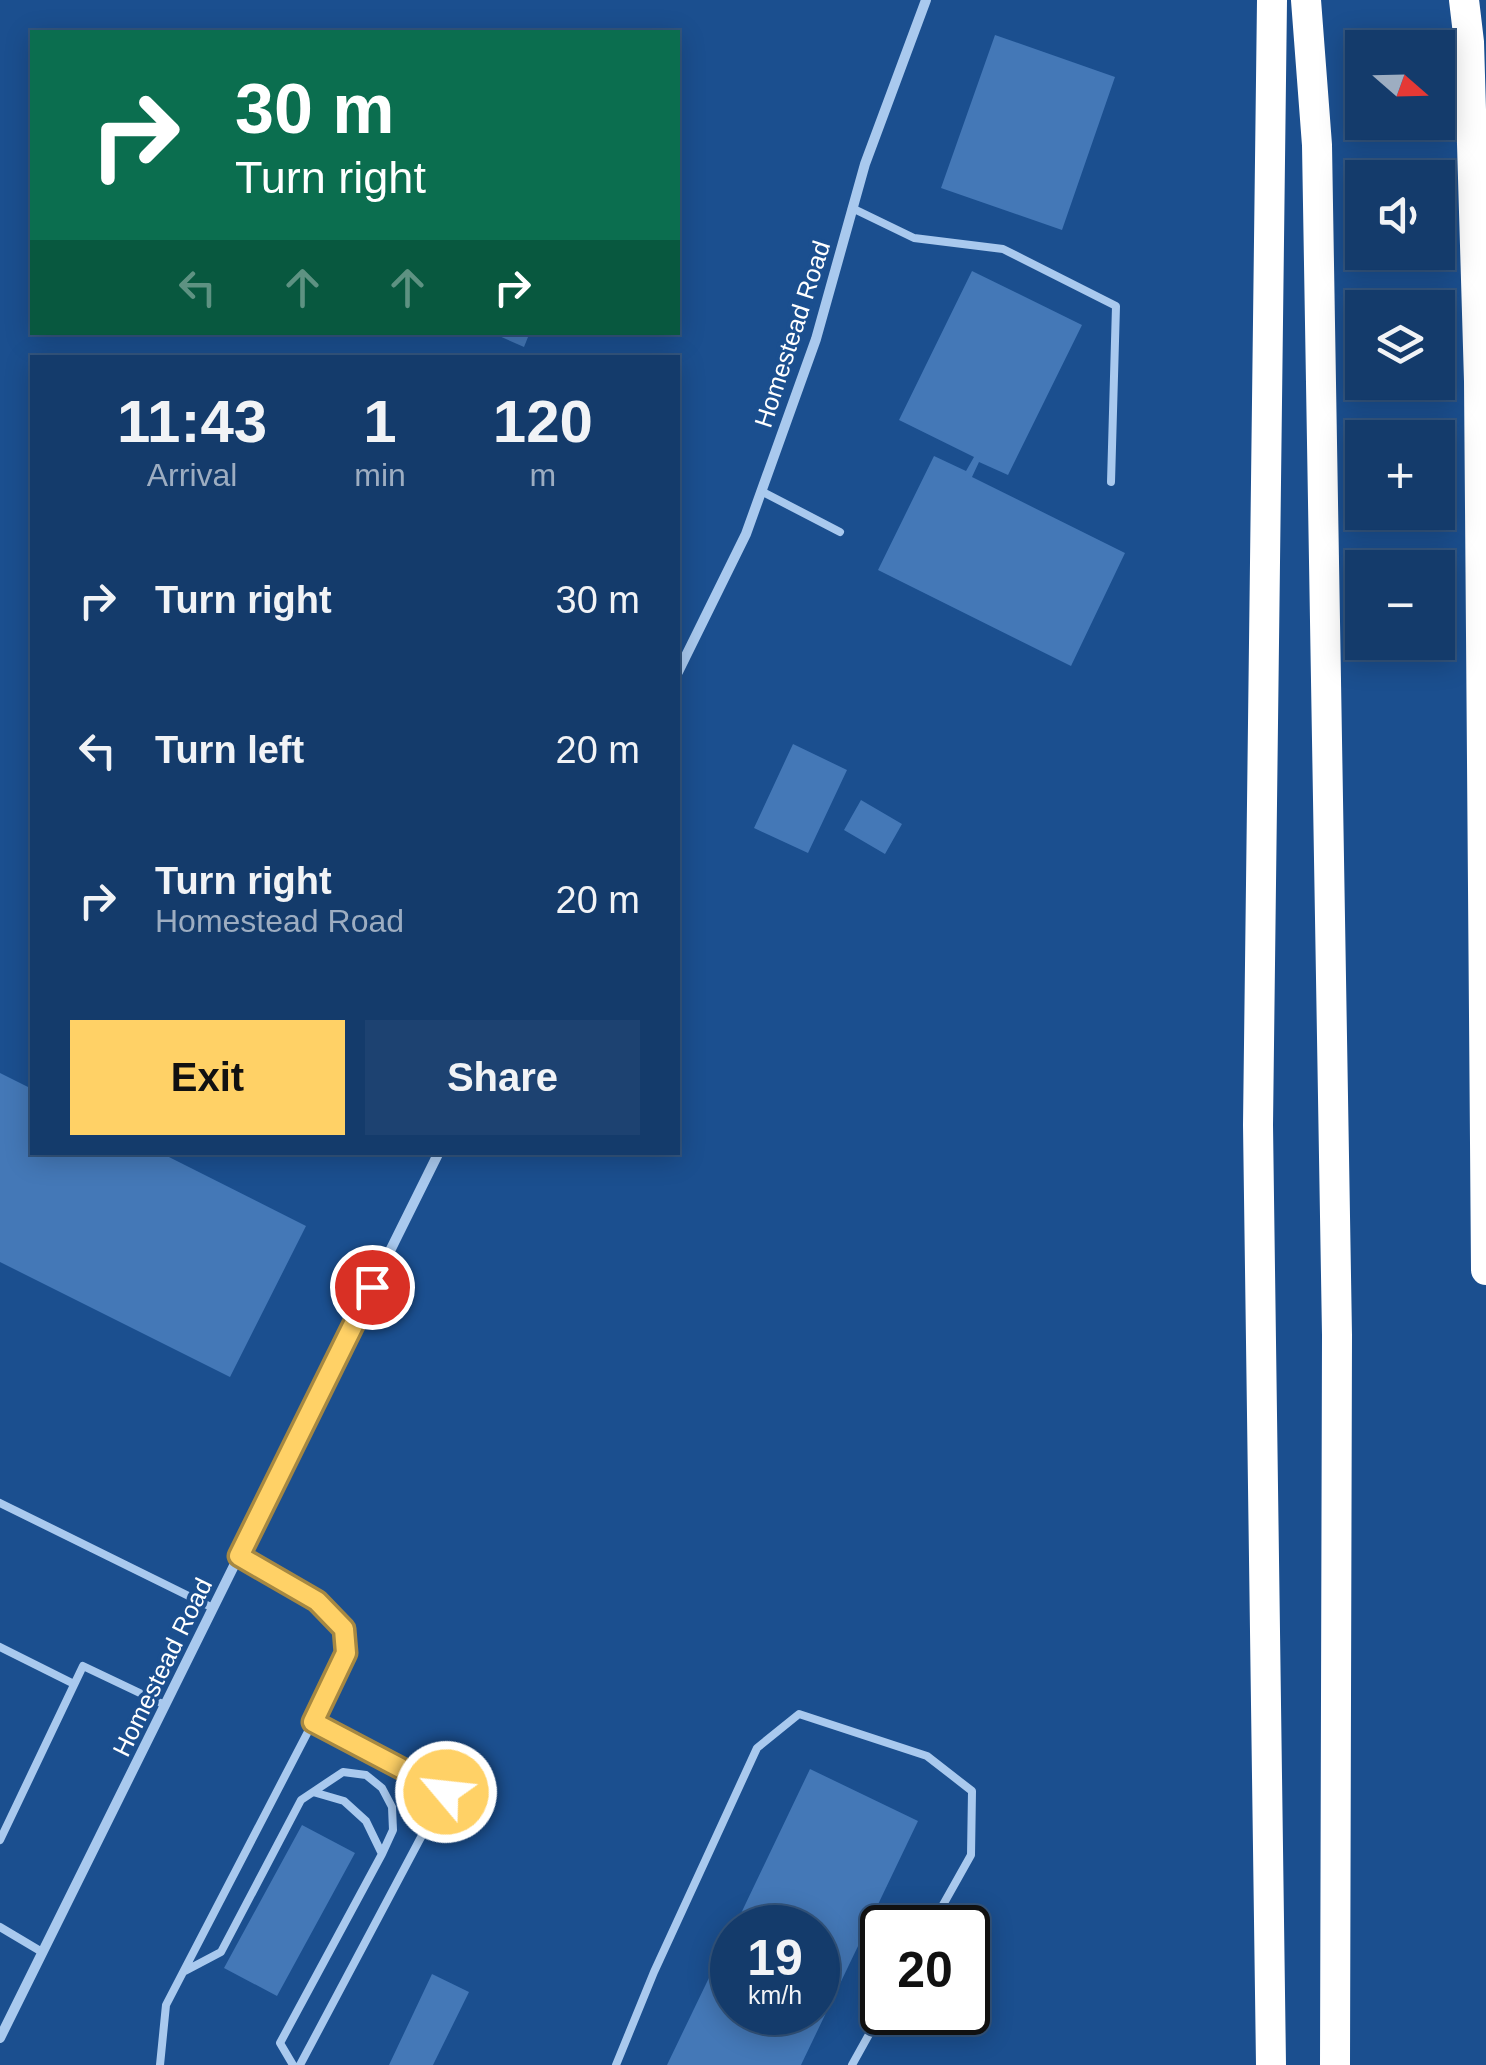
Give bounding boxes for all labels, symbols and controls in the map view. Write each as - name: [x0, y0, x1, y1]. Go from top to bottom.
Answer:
- north arrow: [1345, 30, 1455, 140]
- map controls: [1345, 30, 1455, 660]
- icon: right: [70, 70, 200, 200]
- text: 30 m: [235, 70, 395, 148]
- text: Turn right: [235, 152, 426, 203]
- button: sound: [1345, 160, 1455, 270]
- street label: Homestead Road: [749, 237, 835, 431]
- icon: left: [170, 260, 225, 315]
- icon: ahead: [275, 260, 330, 315]
- icon: ahead: [380, 260, 435, 315]
- icon: right: [485, 260, 540, 315]
- button: layers: [1345, 290, 1455, 400]
- text: 11:43: [117, 388, 267, 455]
- text: 1: [363, 388, 397, 455]
- text: 120: [493, 388, 593, 455]
- button: +: [1345, 420, 1455, 530]
- text: Arrival: [147, 457, 237, 493]
- text: min: [354, 457, 406, 493]
- text: m: [530, 457, 556, 493]
- button: −: [1345, 550, 1455, 660]
- icon: right: [70, 573, 125, 628]
- text: Turn right: [155, 579, 332, 621]
- text: 30 m: [556, 579, 640, 621]
- icon: left: [70, 723, 125, 778]
- text: Turn left: [155, 729, 304, 771]
- text: 20 m: [556, 729, 640, 771]
- text: Turn right: [155, 860, 332, 902]
- icon: right: [70, 873, 125, 928]
- text: 20 m: [556, 879, 640, 921]
- text: Homestead Road: [155, 903, 404, 939]
- button: Exit: [70, 1020, 345, 1135]
- button: Share: [365, 1020, 640, 1135]
- pin: [330, 1245, 415, 1330]
- icon: arrive: [345, 1260, 400, 1315]
- street label: Homestead Road: [107, 1573, 217, 1761]
- position arrow: [394, 1740, 498, 1844]
- speed limit sign: 20: [860, 1905, 990, 2035]
- text: 19: [747, 1930, 803, 1986]
- text: km/h: [748, 1981, 802, 2009]

